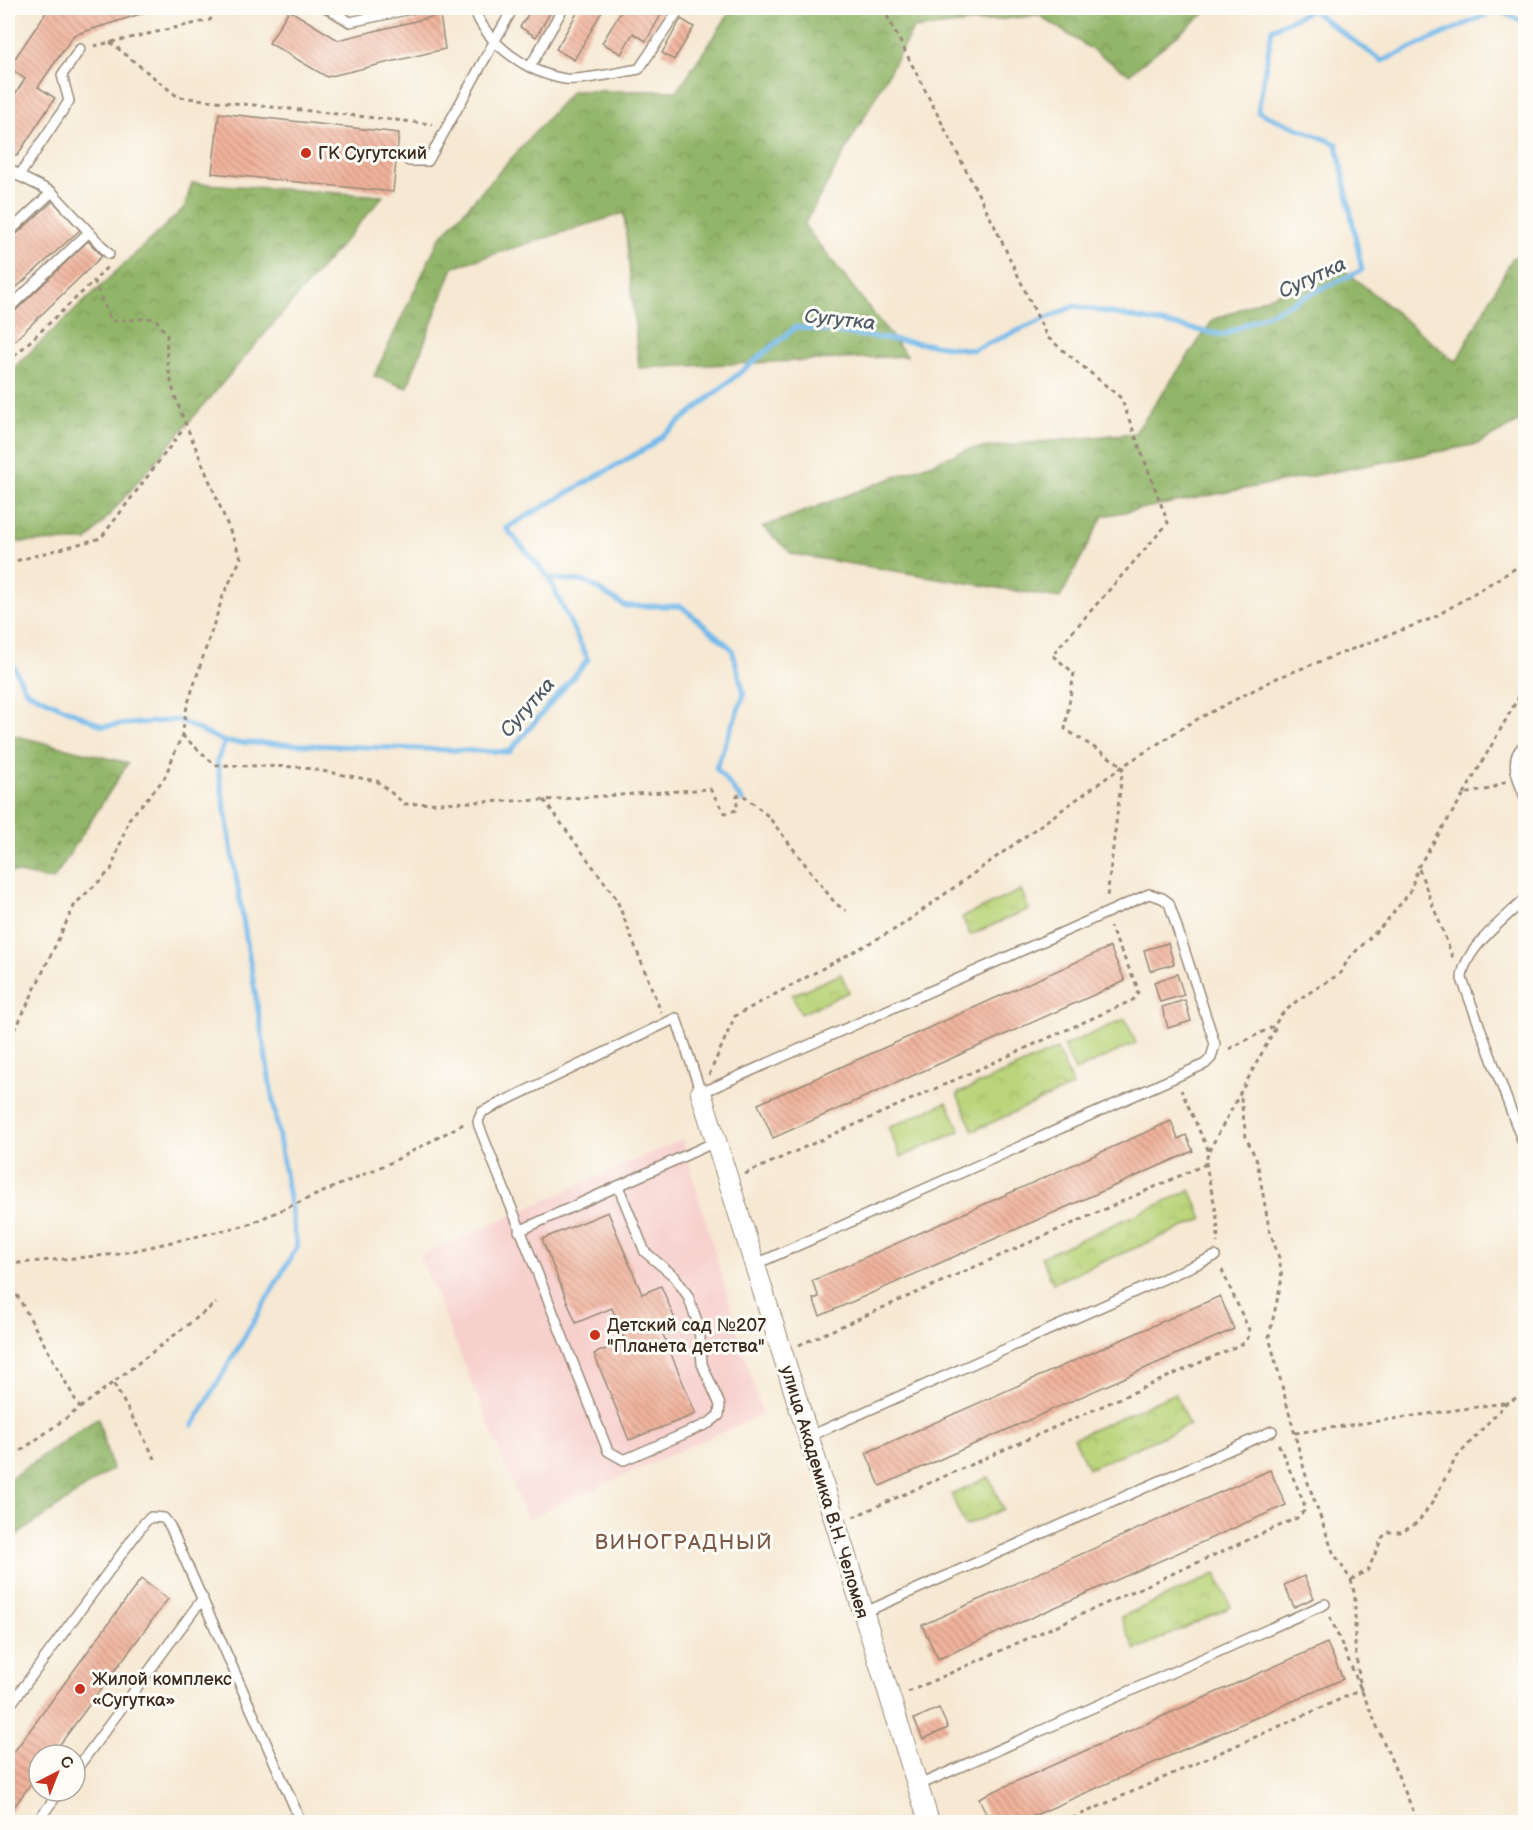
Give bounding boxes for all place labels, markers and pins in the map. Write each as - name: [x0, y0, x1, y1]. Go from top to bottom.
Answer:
- place label: ГК Сугутский: [318, 143, 427, 164]
- marker: ГК Сугутский: [299, 146, 313, 160]
- place label: Детский сад №207 "Планета детства": [607, 1315, 766, 1357]
- marker: Детский сад №207 "Планета детства": [588, 1328, 602, 1342]
- place label: Жилой комплекс «Сугутка»: [92, 1669, 232, 1711]
- marker: Жилой комплекс «Сугутка»: [73, 1682, 87, 1696]

